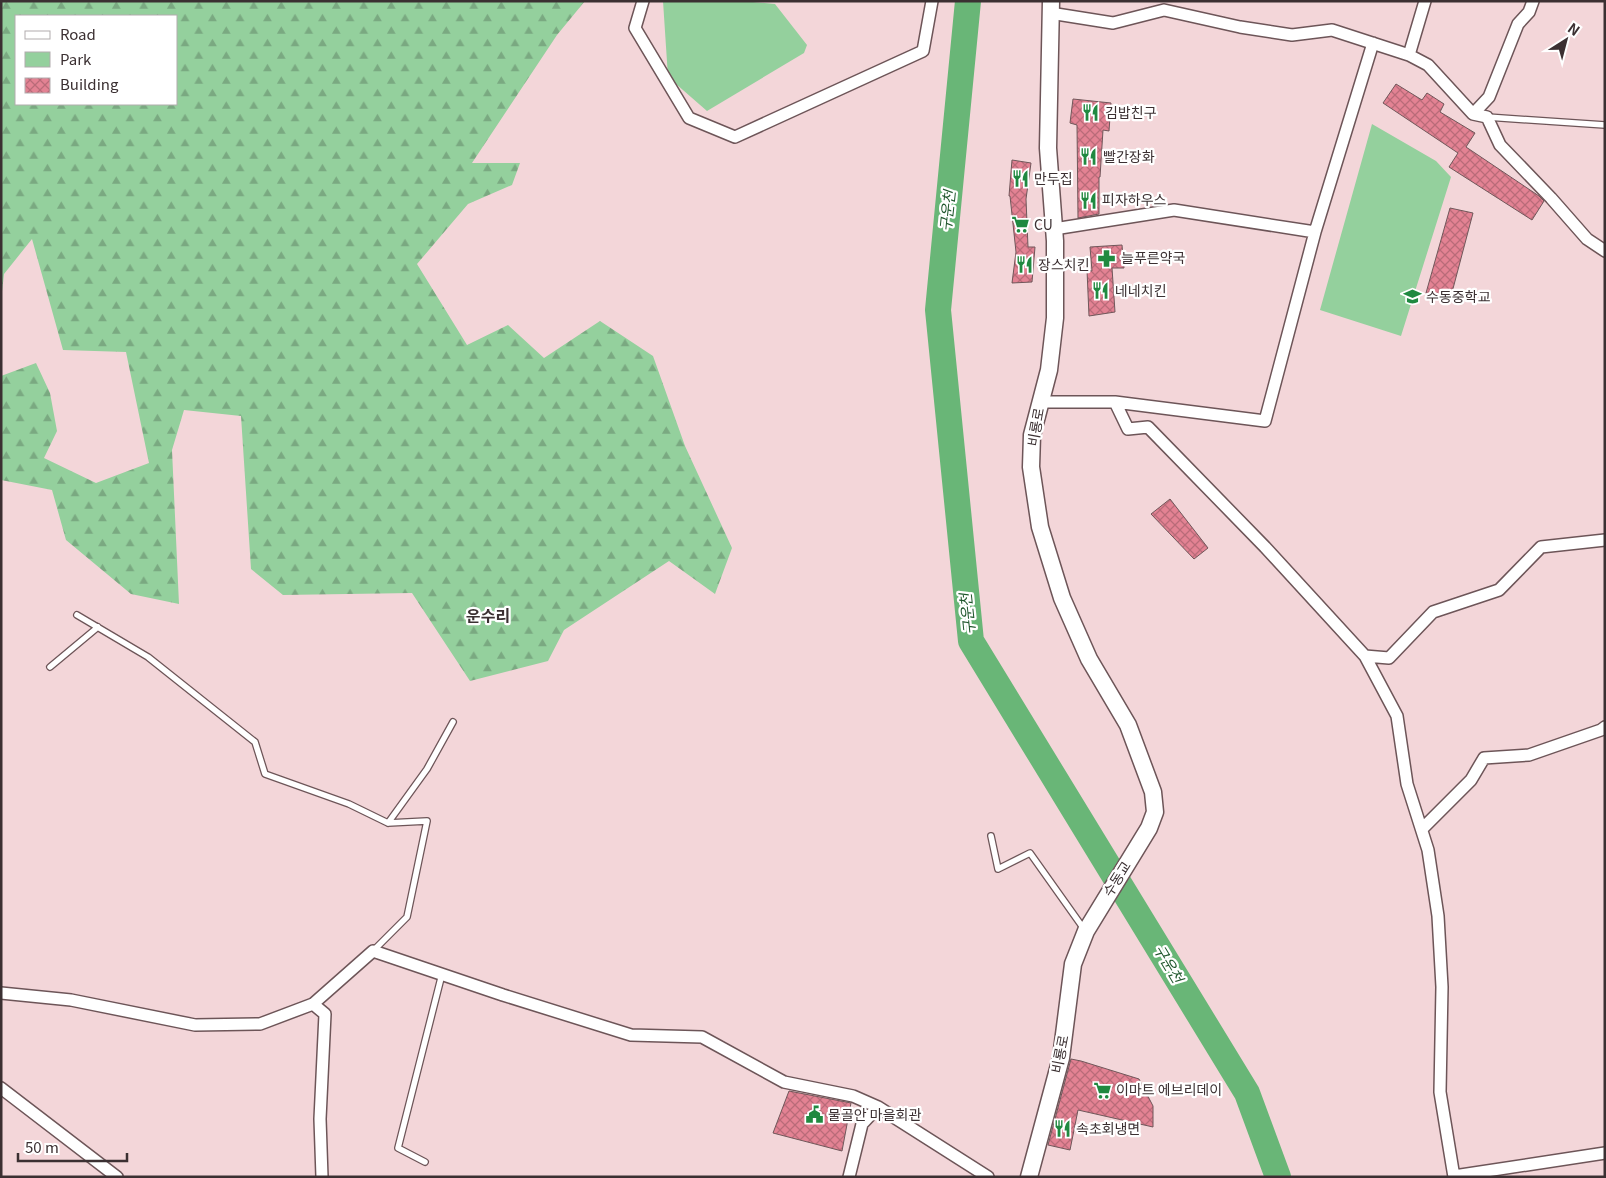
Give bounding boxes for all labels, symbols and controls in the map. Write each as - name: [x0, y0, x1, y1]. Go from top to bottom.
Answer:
- legend: [15, 15, 178, 105]
- north arrow: [1541, 15, 1591, 65]
- text: N: [1564, 17, 1584, 40]
- text: Road: [60, 23, 96, 44]
- text: Park: [60, 48, 92, 69]
- text: Building: [60, 73, 119, 94]
- place label: 김밥친구: [1105, 102, 1157, 122]
- restaurant icon: 김밥친구: [1081, 103, 1101, 123]
- place label: 빨간장화: [1103, 146, 1155, 166]
- restaurant icon: 빨간장화: [1079, 147, 1099, 167]
- place label: 만두집: [1034, 168, 1073, 188]
- restaurant icon: 만두집: [1010, 169, 1030, 189]
- water label: 구운천: [934, 187, 959, 233]
- place label: 피자하우스: [1102, 189, 1167, 209]
- restaurant icon: 피자하우스: [1078, 190, 1098, 210]
- place label: CU: [1034, 214, 1053, 234]
- supermarket icon: CU: [1010, 215, 1030, 235]
- place label: 늘푸른약국: [1121, 247, 1186, 267]
- pharmacy icon: 늘푸른약국: [1097, 248, 1117, 268]
- place label: 장스치킨: [1038, 254, 1090, 274]
- restaurant icon: 장스치킨: [1014, 255, 1034, 275]
- place label: 네네치킨: [1115, 280, 1167, 300]
- restaurant icon: 네네치킨: [1091, 281, 1111, 301]
- place label: 수동중학교: [1426, 286, 1491, 306]
- school or university icon: 수동중학교: [1402, 287, 1422, 307]
- street label: 비룡로: [1022, 406, 1048, 448]
- water label: 구운천: [954, 590, 979, 636]
- district label: 운수리: [466, 603, 510, 627]
- street label: 수동교: [1097, 857, 1135, 900]
- water label: 구운천: [1150, 940, 1190, 988]
- street label: 비룡로: [1046, 1033, 1073, 1075]
- place label: 이마트 에브리데이: [1116, 1079, 1222, 1099]
- supermarket icon: 이마트 에브리데이: [1092, 1080, 1112, 1100]
- place label: 물골안 마을회관: [828, 1104, 921, 1124]
- public building icon: 물골안 마을회관: [804, 1105, 824, 1125]
- place label: 속초회냉면: [1076, 1118, 1140, 1138]
- restaurant icon: 속초회냉면: [1052, 1119, 1072, 1139]
- scale bar: [18, 1130, 126, 1162]
- text: 50 m: [25, 1136, 59, 1157]

